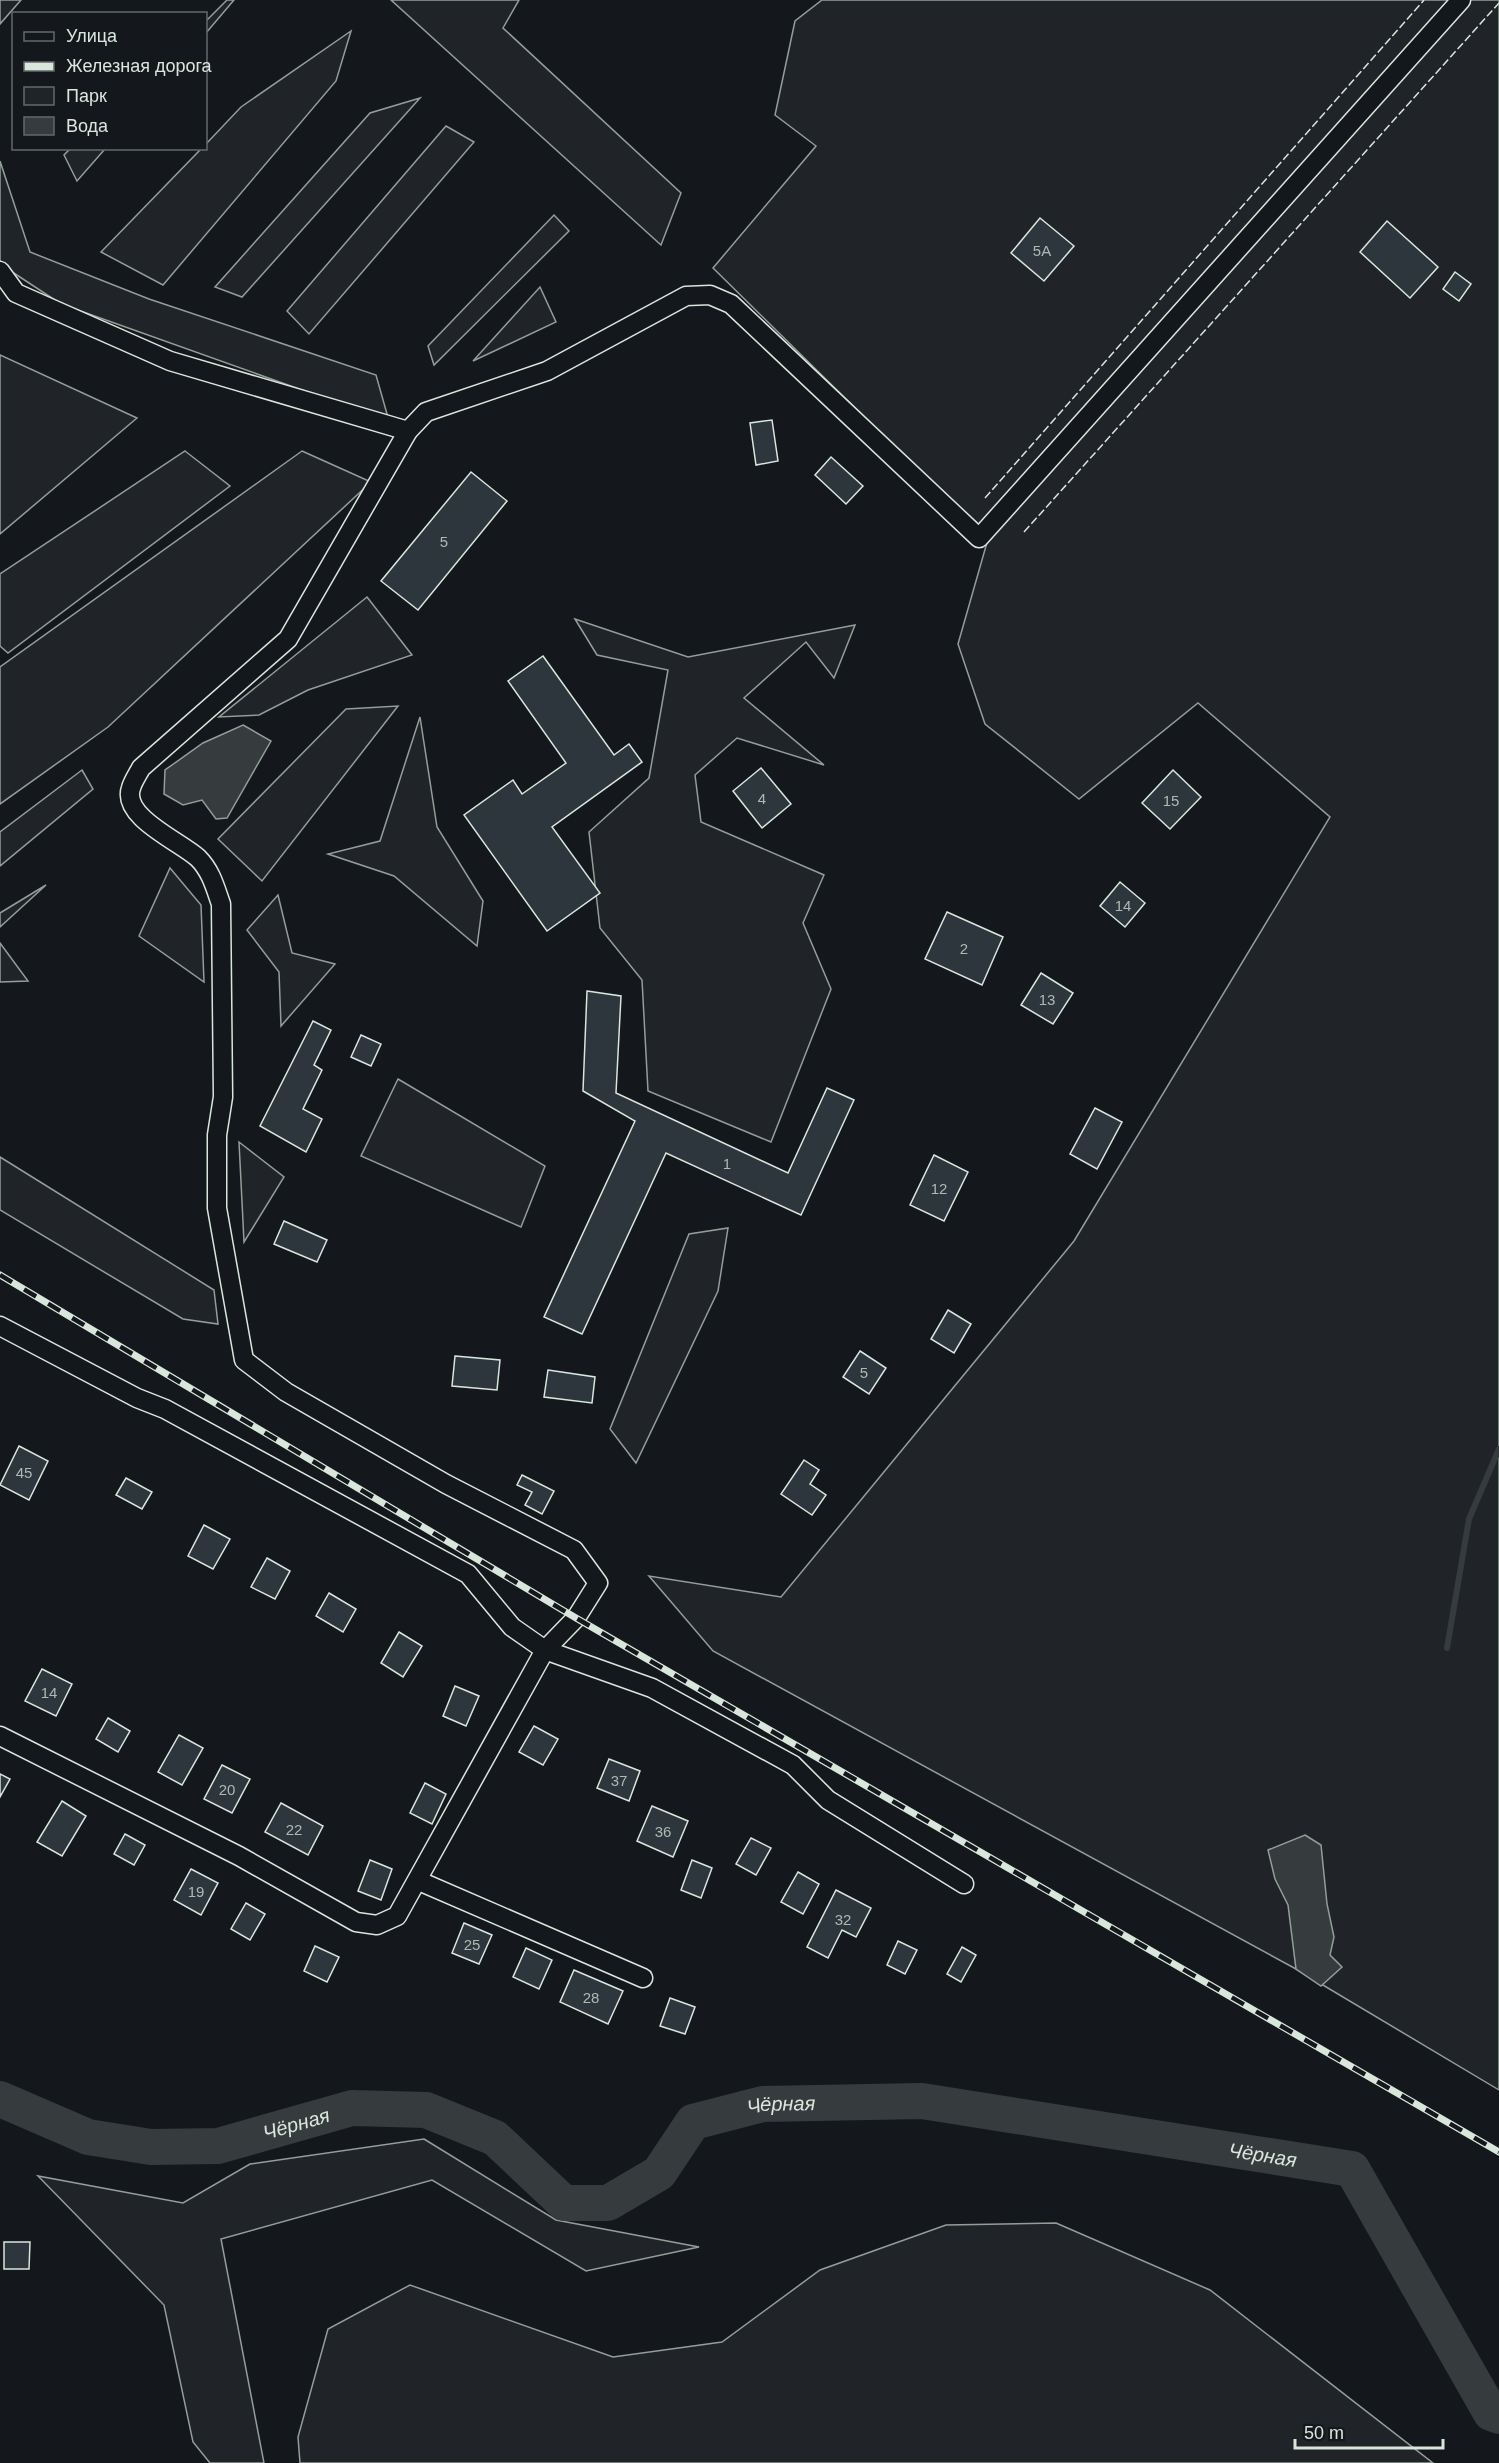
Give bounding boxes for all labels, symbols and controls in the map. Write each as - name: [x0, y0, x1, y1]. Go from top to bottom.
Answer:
- legend: [12, 12, 207, 150]
- text: Улица: [66, 26, 118, 46]
- text: Железная дорога: [66, 56, 213, 76]
- text: Парк: [66, 86, 107, 106]
- text: Вода: [66, 116, 109, 136]
- house number: 5А: [1033, 242, 1051, 259]
- house number: 5: [440, 533, 448, 550]
- house number: 4: [758, 790, 766, 807]
- house number: 15: [1163, 792, 1179, 809]
- house number: 14: [1115, 897, 1131, 914]
- house number: 2: [960, 940, 968, 957]
- house number: 13: [1039, 991, 1055, 1008]
- house number: 1: [723, 1155, 731, 1172]
- house number: 12: [931, 1180, 947, 1197]
- house number: 5: [860, 1364, 868, 1381]
- house number: 45: [16, 1464, 32, 1481]
- house number: 14: [41, 1684, 57, 1701]
- house number: 37: [611, 1772, 627, 1789]
- house number: 20: [219, 1781, 235, 1798]
- house number: 22: [286, 1821, 302, 1838]
- house number: 36: [655, 1823, 671, 1840]
- house number: 19: [188, 1883, 204, 1900]
- house number: 32: [835, 1911, 851, 1928]
- house number: 25: [464, 1936, 480, 1953]
- house number: 28: [583, 1989, 599, 2006]
- water label: Чёрная: [745, 2092, 816, 2119]
- water label: Чёрная: [260, 2104, 333, 2144]
- water label: Чёрная: [1227, 2139, 1299, 2171]
- scale bar: [1295, 2412, 1444, 2450]
- text: 50 m: [1304, 2423, 1344, 2443]

